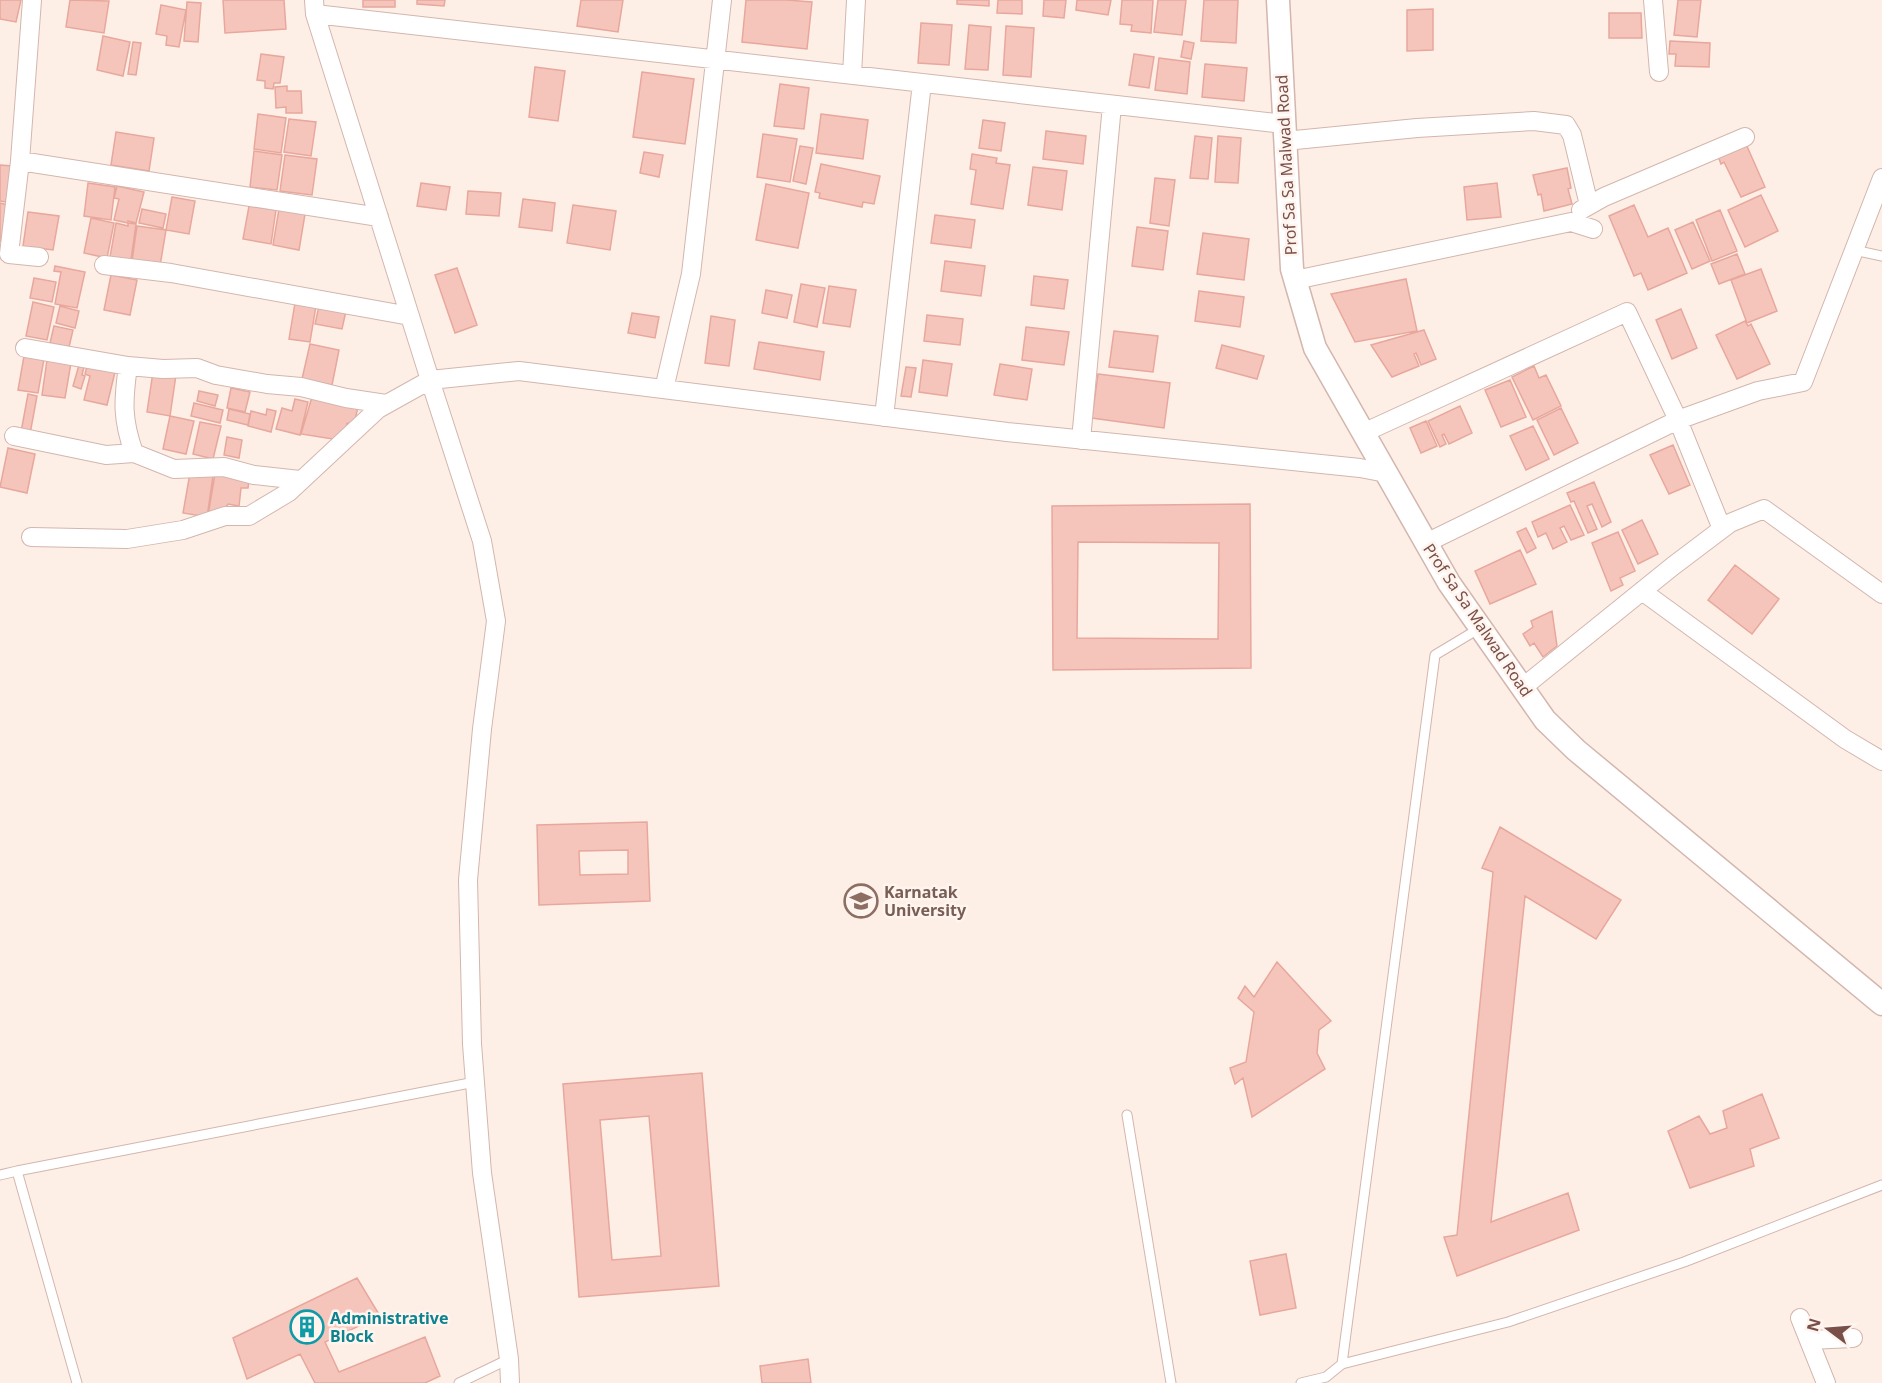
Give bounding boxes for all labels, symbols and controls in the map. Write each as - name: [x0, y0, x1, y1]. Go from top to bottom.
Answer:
- street label: Prof Sa Sa Malwad Road: [1270, 74, 1302, 256]
- street label: Prof Sa Sa Malwad Road: [1418, 539, 1538, 701]
- place label: Karnatak University: [884, 881, 967, 921]
- school or university icon: Karnatak University: [843, 883, 879, 919]
- north arrow: [1798, 1299, 1858, 1359]
- place label: Administrative Block: [330, 1307, 449, 1347]
- building icon: Administrative Block: [289, 1309, 325, 1345]
- text: N: [1801, 1316, 1826, 1334]

